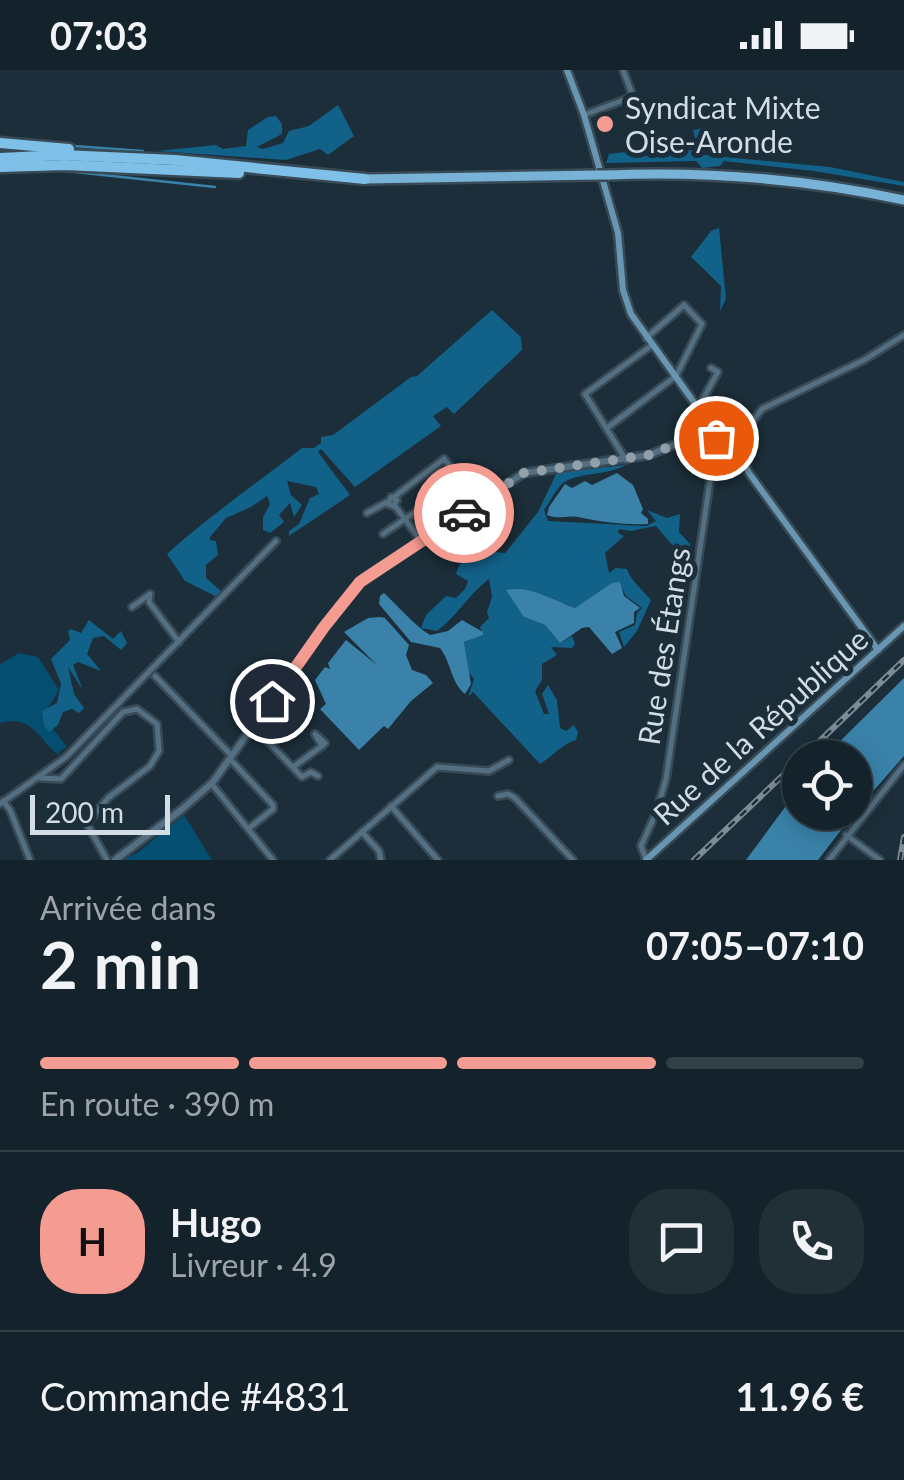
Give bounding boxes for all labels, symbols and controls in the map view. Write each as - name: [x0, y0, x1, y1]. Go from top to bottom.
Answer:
- text: 07:03: [50, 12, 148, 58]
- place label: Syndicat Mixte Oise-Aronde: [625, 89, 820, 159]
- marker: Syndicat Mixte Oise-Aronde: [594, 113, 616, 135]
- pin: [674, 396, 759, 481]
- icon: bag: [689, 411, 744, 466]
- courier: [414, 463, 514, 563]
- icon: car: [437, 486, 492, 541]
- street label: Rue des Étangs: [630, 545, 696, 747]
- street label: Rue de la République: [645, 620, 875, 832]
- pin: [230, 659, 315, 744]
- icon: home: [245, 674, 300, 729]
- map controls: [782, 740, 872, 830]
- button: locate: [782, 740, 872, 830]
- scale bar: [30, 790, 170, 834]
- text: 200 m: [45, 795, 124, 829]
- text: Arrivée dans: [40, 888, 216, 927]
- text: 07:05–07:10: [646, 922, 864, 968]
- text: 2 min: [40, 925, 201, 1003]
- text: En route · 390 m: [40, 1084, 274, 1123]
- button: chat: [629, 1189, 734, 1294]
- button: phone: [759, 1189, 864, 1294]
- text: Hugo: [170, 1199, 262, 1245]
- text: H: [78, 1218, 107, 1264]
- text: Livreur · 4.9: [170, 1245, 337, 1284]
- text: Commande #4831: [40, 1373, 350, 1419]
- text: 11.96 €: [736, 1373, 864, 1419]

